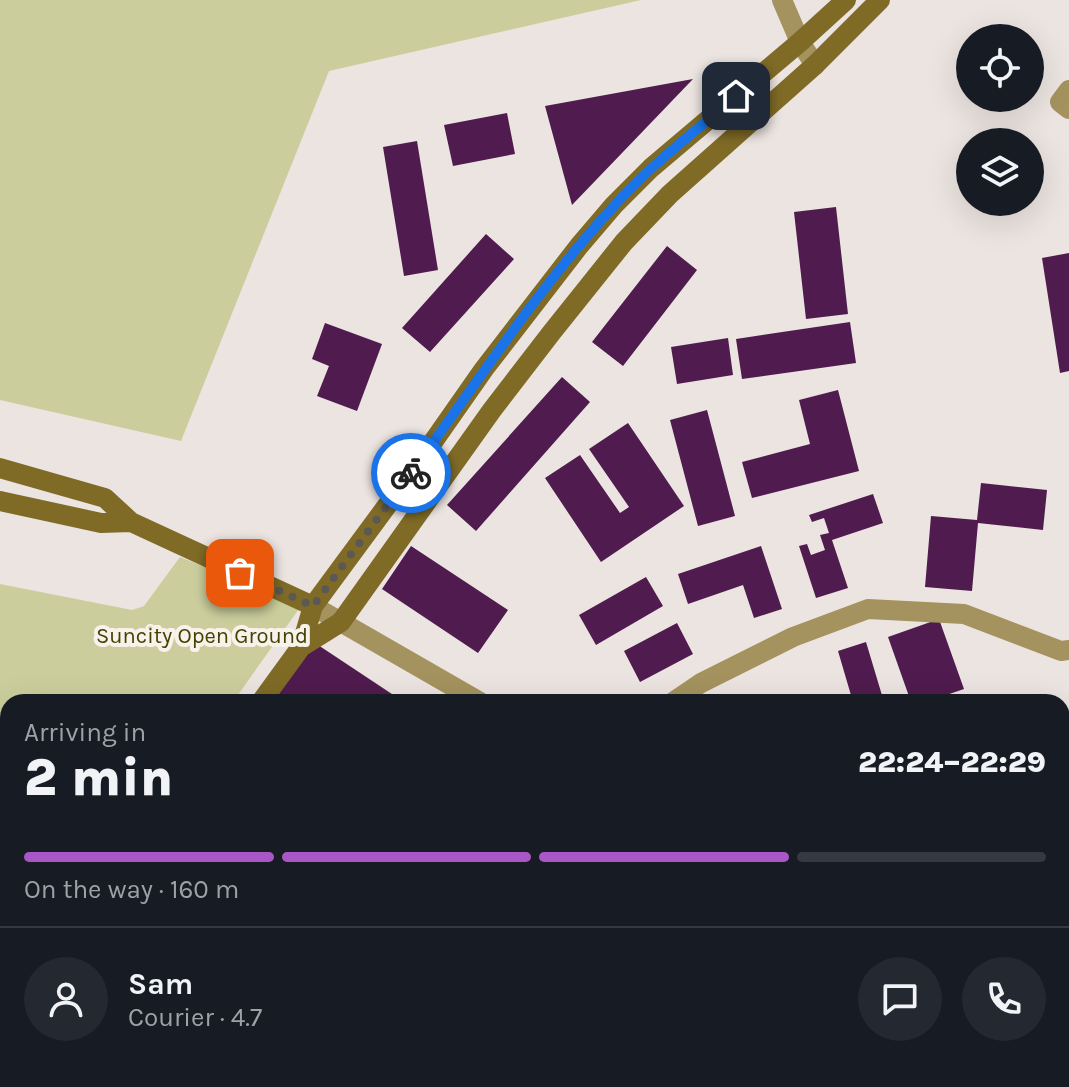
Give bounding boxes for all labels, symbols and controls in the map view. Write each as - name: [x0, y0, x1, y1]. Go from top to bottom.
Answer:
- map controls: [956, 24, 1044, 216]
- button: locate: [956, 24, 1044, 112]
- pin: [702, 62, 770, 130]
- icon: home: [714, 74, 758, 118]
- button: layers: [956, 128, 1044, 216]
- courier: [371, 433, 451, 513]
- icon: bike: [389, 451, 433, 495]
- pin: [206, 539, 274, 607]
- icon: bag: [218, 551, 262, 595]
- park label: Suncity Open Ground: [96, 623, 308, 649]
- text: Arriving in: [24, 717, 146, 748]
- text: 22:24–22:29: [858, 744, 1046, 780]
- text: 2 min: [24, 747, 173, 808]
- text: On the way · 160 m: [24, 874, 239, 905]
- button: person: [24, 957, 108, 1041]
- button: chat: [858, 957, 942, 1041]
- button: phone: [962, 957, 1046, 1041]
- text: Sam: [128, 966, 193, 1002]
- text: Courier · 4.7: [128, 1002, 262, 1033]

